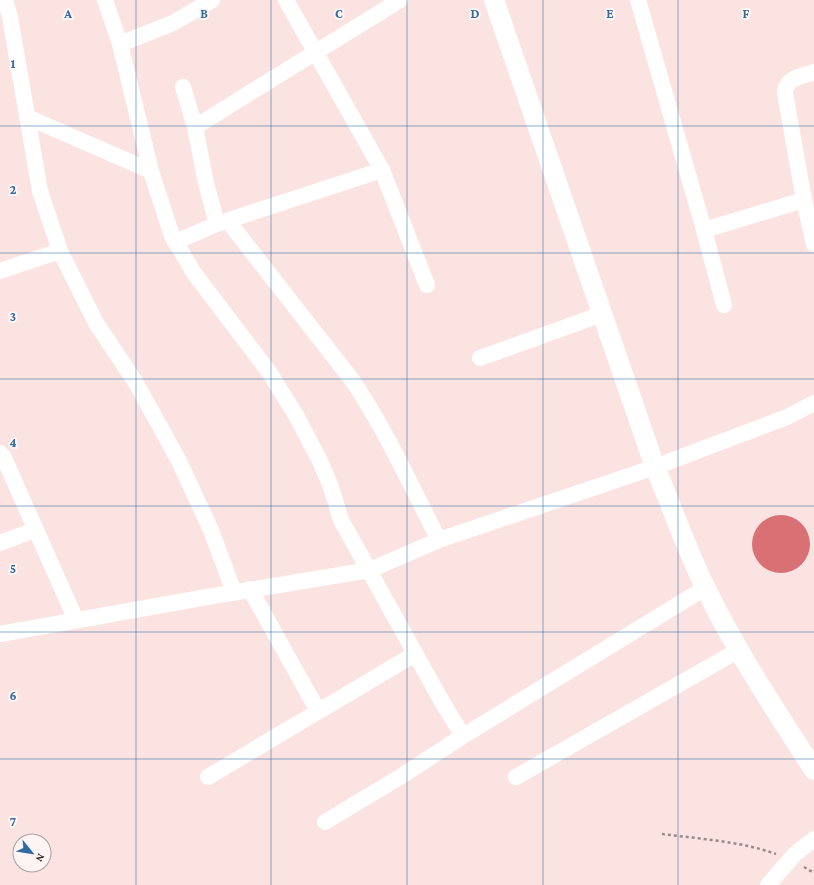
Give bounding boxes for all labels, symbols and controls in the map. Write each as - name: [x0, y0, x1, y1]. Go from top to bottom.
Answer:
- text: A: [63, 6, 72, 21]
- text: B: [200, 6, 208, 21]
- text: C: [335, 6, 343, 21]
- text: D: [471, 6, 480, 21]
- text: E: [606, 6, 614, 21]
- text: F: [743, 6, 750, 21]
- text: 1: [11, 56, 16, 71]
- text: 2: [10, 182, 17, 197]
- text: 3: [10, 309, 16, 324]
- text: 4: [9, 435, 17, 450]
- text: 5: [10, 561, 16, 576]
- text: 6: [9, 688, 17, 703]
- text: 7: [10, 814, 16, 829]
- north arrow: [12, 833, 52, 873]
- text: N: [33, 852, 48, 865]

